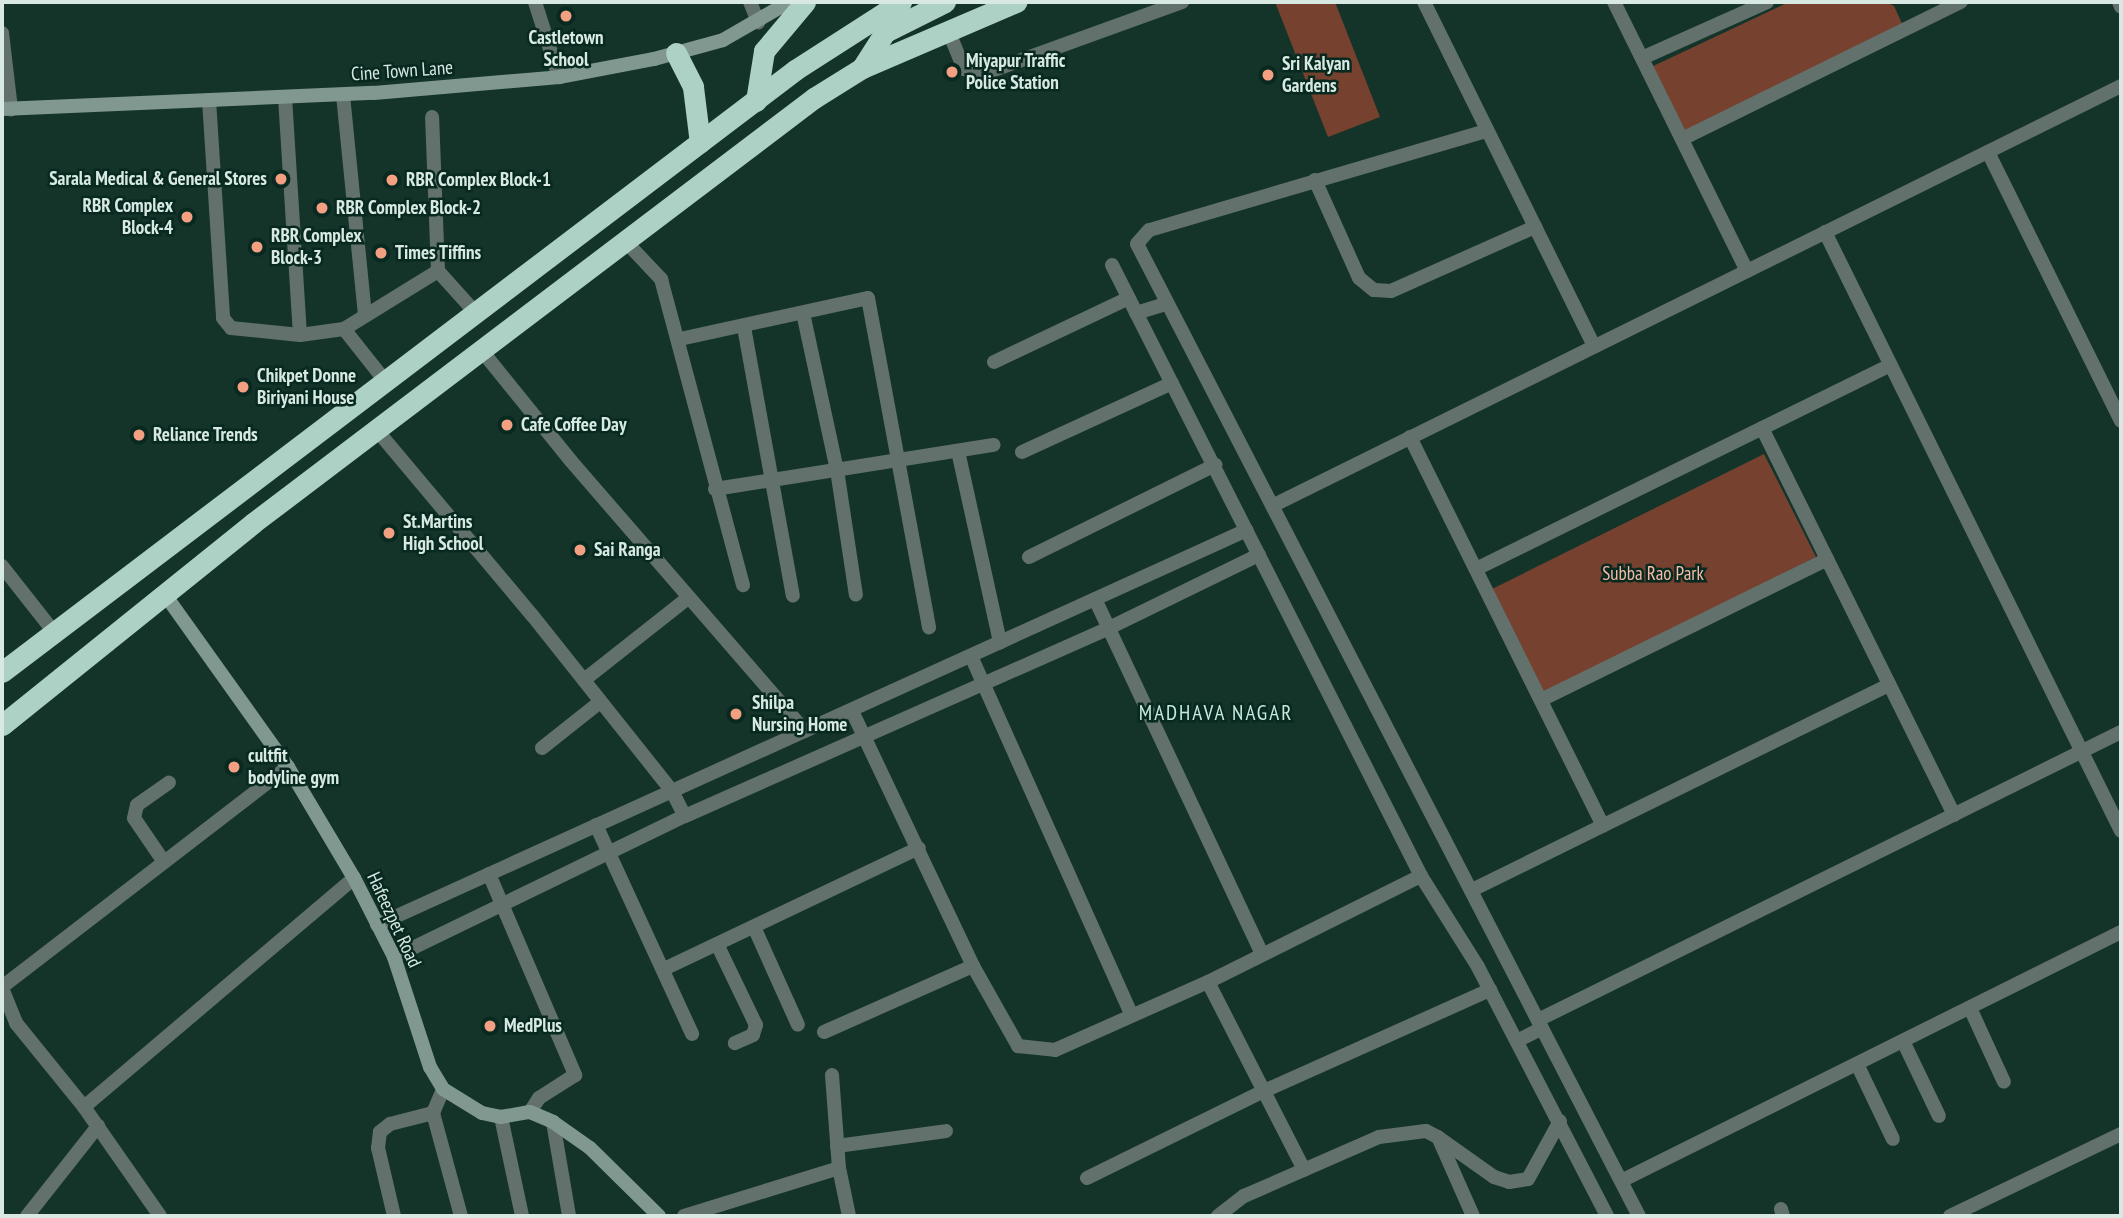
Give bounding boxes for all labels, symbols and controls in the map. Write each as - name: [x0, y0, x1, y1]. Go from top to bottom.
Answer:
- marker: Castletown School: [558, 8, 574, 24]
- place label: Castletown School: [528, 27, 604, 71]
- place label: Miyapur Traffic Police Station: [966, 50, 1066, 94]
- place label: Sri Kalyan Gardens: [1282, 53, 1350, 97]
- street label: Cine Town Lane: [350, 56, 454, 86]
- marker: Miyapur Traffic Police Station: [944, 64, 960, 80]
- marker: Sri Kalyan Gardens: [1260, 67, 1276, 83]
- place label: Sarala Medical & General Stores: [49, 168, 267, 190]
- place label: RBR Complex Block-1: [406, 169, 552, 191]
- marker: Sarala Medical & General Stores: [273, 171, 289, 187]
- marker: RBR Complex Block-1: [384, 172, 400, 188]
- place label: RBR Complex Block-4: [82, 195, 173, 239]
- place label: RBR Complex Block-2: [336, 197, 482, 219]
- marker: RBR Complex Block-2: [314, 200, 330, 216]
- marker: RBR Complex Block-4: [179, 209, 195, 225]
- place label: RBR Complex Block-3: [271, 225, 362, 269]
- marker: RBR Complex Block-3: [249, 239, 265, 255]
- place label: Times Tiffins: [395, 242, 482, 264]
- marker: Times Tiffins: [373, 245, 389, 261]
- place label: Chikpet Donne Biriyani House: [257, 365, 356, 409]
- marker: Chikpet Donne Biriyani House: [235, 379, 251, 395]
- place label: Cafe Coffee Day: [521, 414, 627, 436]
- marker: Cafe Coffee Day: [499, 417, 515, 433]
- place label: Reliance Trends: [153, 424, 258, 446]
- marker: Reliance Trends: [131, 427, 147, 443]
- place label: St.Martins High School: [403, 511, 483, 555]
- marker: St.Martins High School: [381, 525, 397, 541]
- place label: Sai Ranga: [594, 539, 661, 561]
- marker: Sai Ranga: [572, 542, 588, 558]
- park label: Subba Rao Park: [1602, 563, 1704, 585]
- place label: Shilpa Nursing Home: [752, 692, 847, 736]
- district label: MADHAVA NAGAR: [1140, 700, 1292, 726]
- marker: Shilpa Nursing Home: [726, 704, 746, 724]
- place label: cultfit bodyline gym: [248, 745, 339, 789]
- marker: cultfit bodyline gym: [226, 759, 242, 775]
- street label: Hafeezpet Road: [362, 869, 426, 971]
- place label: MedPlus: [504, 1015, 562, 1037]
- marker: MedPlus: [482, 1018, 498, 1034]

